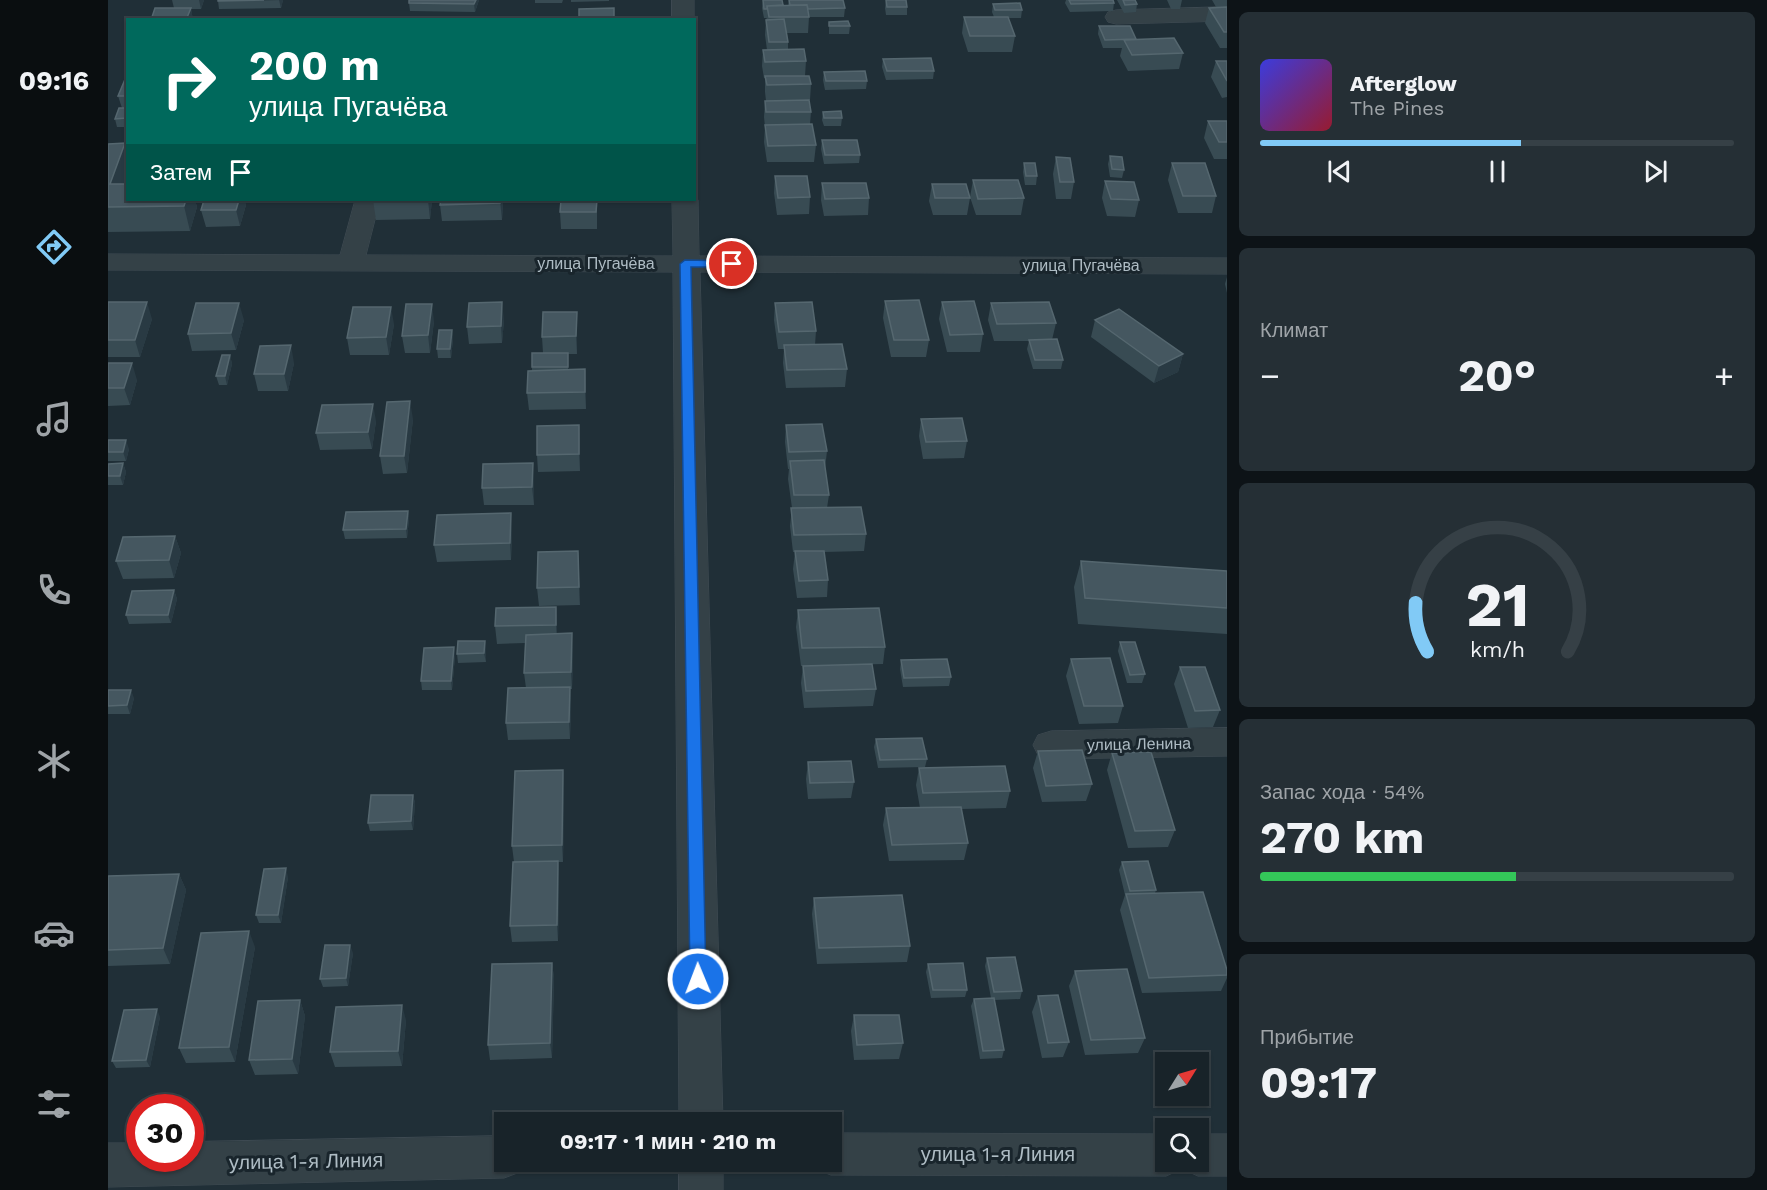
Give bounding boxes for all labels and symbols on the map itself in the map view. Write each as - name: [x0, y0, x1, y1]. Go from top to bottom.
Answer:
- pin: [706, 238, 757, 289]
- street label: улица Пугачёва: [537, 254, 655, 273]
- street label: улица Пугачёва: [1022, 256, 1140, 275]
- street label: улица Ленина: [1087, 734, 1191, 754]
- position arrow: [666, 947, 730, 1011]
- north arrow: [1155, 1052, 1209, 1106]
- speed limit sign: 30: [126, 1094, 204, 1172]
- street label: улица 1-я Линия: [921, 1142, 1075, 1166]
- street label: улица 1-я Линия: [229, 1148, 383, 1174]

